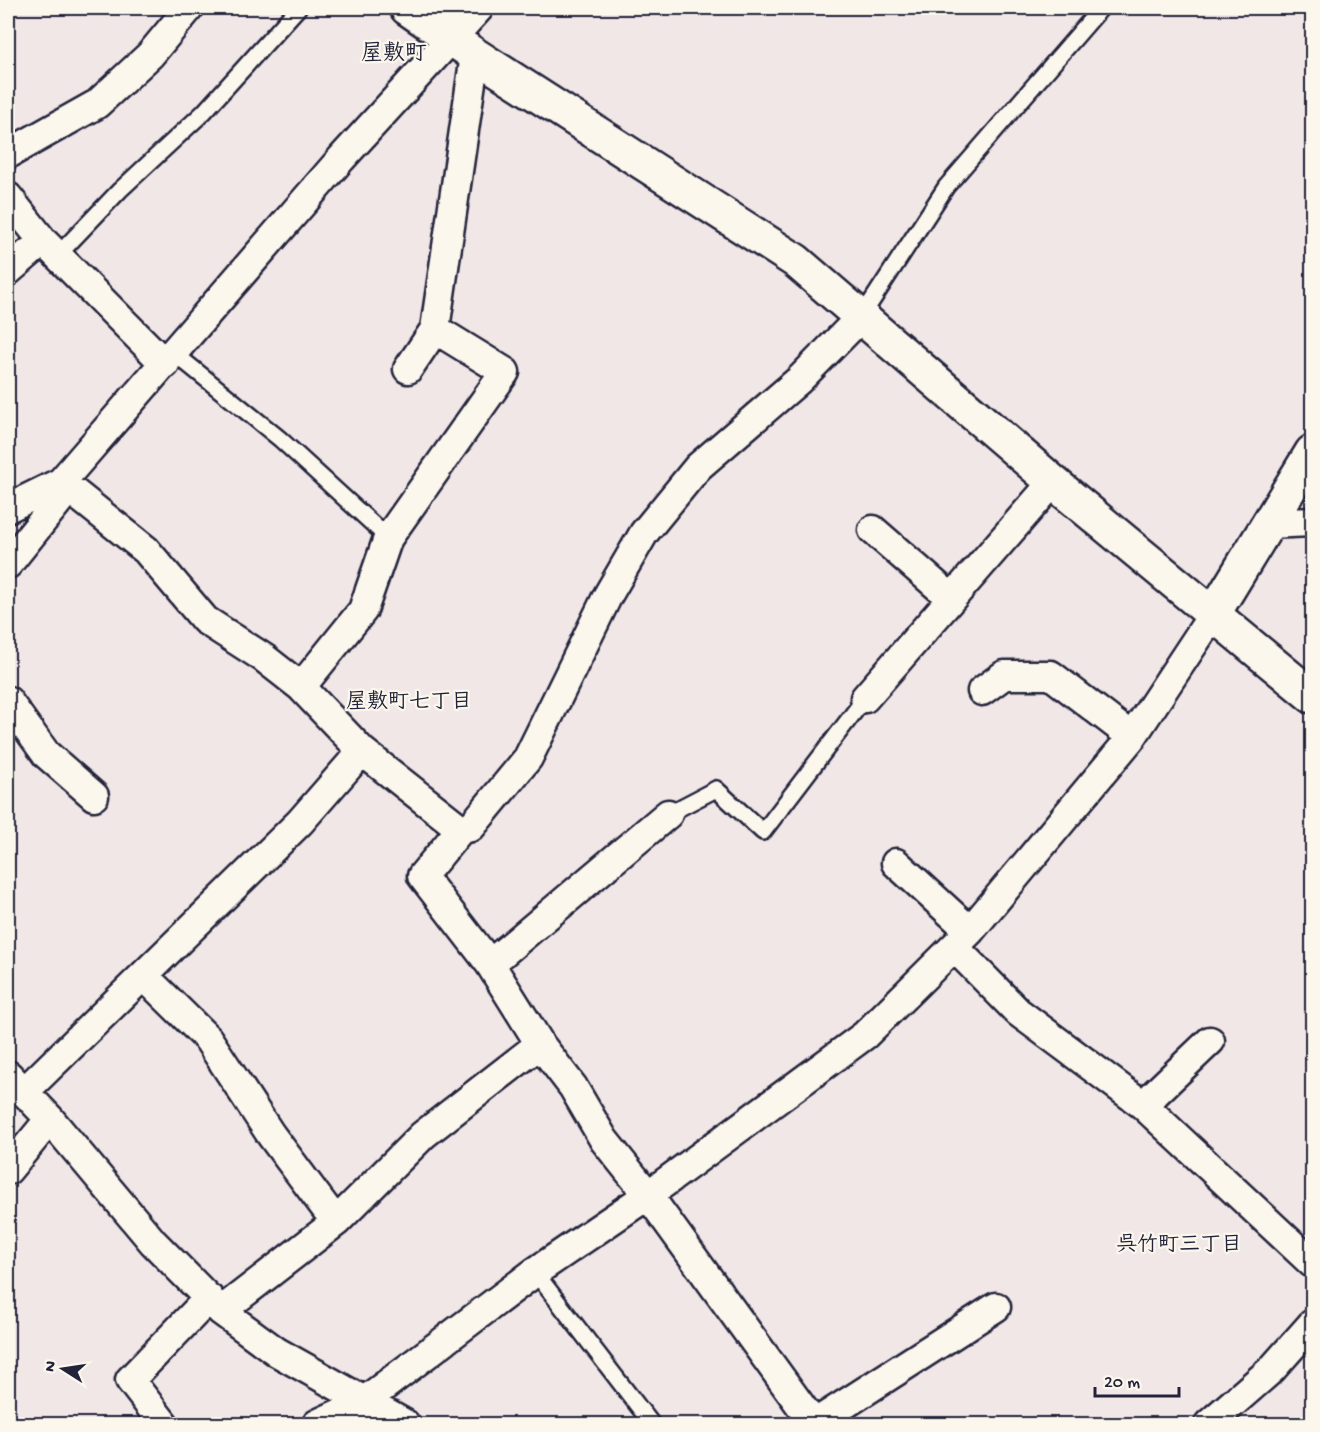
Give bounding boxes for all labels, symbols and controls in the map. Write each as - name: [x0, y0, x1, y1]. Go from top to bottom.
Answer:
- district label: 屋敷町: [361, 41, 427, 68]
- district label: 屋敷町七丁目: [346, 689, 472, 716]
- district label: 呉竹町三丁目: [1116, 1233, 1242, 1259]
- north arrow: [33, 1339, 93, 1399]
- text: N: [41, 1359, 62, 1374]
- scale bar: [1095, 1360, 1179, 1398]
- text: 20 m: [1104, 1373, 1140, 1394]

